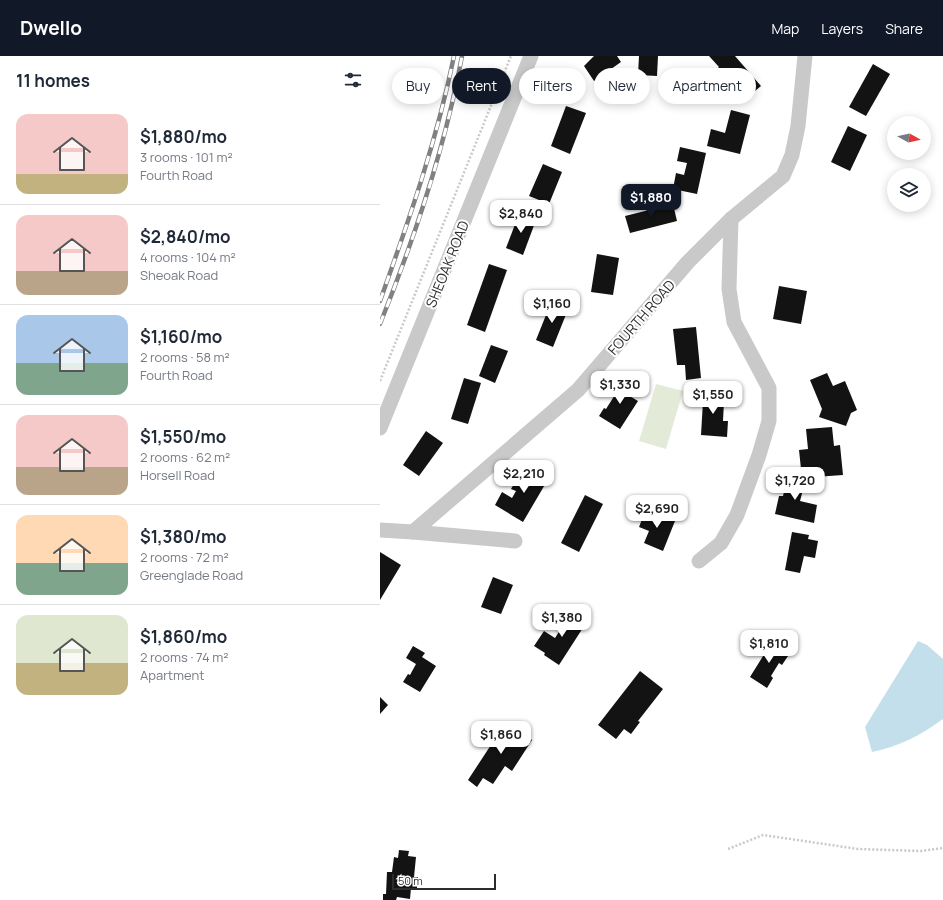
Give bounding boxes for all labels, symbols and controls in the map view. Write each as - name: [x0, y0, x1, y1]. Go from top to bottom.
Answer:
- text: Dwello: [20, 15, 82, 41]
- text: Map: [771, 19, 799, 38]
- text: Layers: [821, 19, 863, 38]
- text: Share: [885, 19, 923, 38]
- chip: Buy: [392, 68, 444, 104]
- chip: Rent: [452, 68, 511, 104]
- chip: Filters: [519, 68, 586, 104]
- chip: New: [594, 68, 650, 104]
- chip: Apartment: [658, 68, 756, 104]
- text: 11 homes: [16, 69, 90, 92]
- icon: filters: [342, 69, 364, 91]
- north arrow: [887, 116, 931, 160]
- map controls: [887, 116, 931, 212]
- text: $1,880/mo: [140, 125, 227, 148]
- icon: home: [48, 130, 96, 178]
- text: 3 rooms · 101 m²: [140, 148, 233, 166]
- text: Fourth Road: [140, 166, 213, 184]
- button: layers: [887, 168, 931, 212]
- pin: $1,880: [618, 184, 684, 218]
- text: $1,880: [630, 188, 672, 206]
- pin: $2,840: [488, 200, 554, 234]
- text: $2,840: [499, 204, 543, 222]
- street label: SHEOAK ROAD: [421, 218, 473, 310]
- text: $2,840/mo: [140, 225, 230, 248]
- icon: home: [48, 231, 96, 279]
- text: 4 rooms · 104 m²: [140, 248, 236, 266]
- text: Sheoak Road: [140, 266, 218, 284]
- street label: FOURTH ROAD: [603, 275, 679, 359]
- pin: $1,160: [519, 290, 585, 324]
- text: $1,160: [533, 294, 571, 312]
- text: $1,160/mo: [140, 325, 222, 348]
- icon: home: [48, 331, 96, 379]
- text: 2 rooms · 58 m²: [140, 348, 230, 366]
- text: Fourth Road: [140, 366, 213, 384]
- pin: $1,330: [587, 371, 653, 405]
- text: $1,330: [600, 375, 640, 393]
- pin: $1,550: [680, 381, 746, 415]
- text: $1,550: [692, 385, 734, 403]
- text: $1,550/mo: [140, 425, 226, 448]
- icon: home: [48, 431, 96, 479]
- text: 2 rooms · 62 m²: [140, 448, 230, 466]
- pin: $2,210: [491, 460, 557, 494]
- text: $2,210: [503, 464, 545, 482]
- text: Horsell Road: [140, 466, 215, 484]
- pin: $1,720: [762, 467, 828, 501]
- text: $1,720: [775, 471, 815, 489]
- pin: $2,690: [624, 495, 690, 529]
- text: $2,690: [635, 499, 679, 517]
- text: $1,380/mo: [140, 525, 227, 548]
- icon: home: [48, 531, 96, 579]
- text: 2 rooms · 72 m²: [140, 548, 229, 566]
- text: Greenglade Road: [140, 566, 243, 584]
- pin: $1,380: [529, 604, 595, 638]
- text: $1,380: [541, 608, 583, 626]
- text: $1,860/mo: [140, 625, 227, 648]
- pin: $1,810: [736, 630, 802, 664]
- icon: home: [48, 631, 96, 679]
- text: $1,810: [749, 634, 789, 652]
- text: 2 rooms · 74 m²: [140, 648, 228, 666]
- text: Apartment: [140, 666, 204, 684]
- pin: $1,860: [468, 721, 534, 755]
- text: $1,860: [480, 725, 522, 743]
- scale bar: [392, 872, 496, 891]
- text: 50 m: [398, 873, 423, 888]

